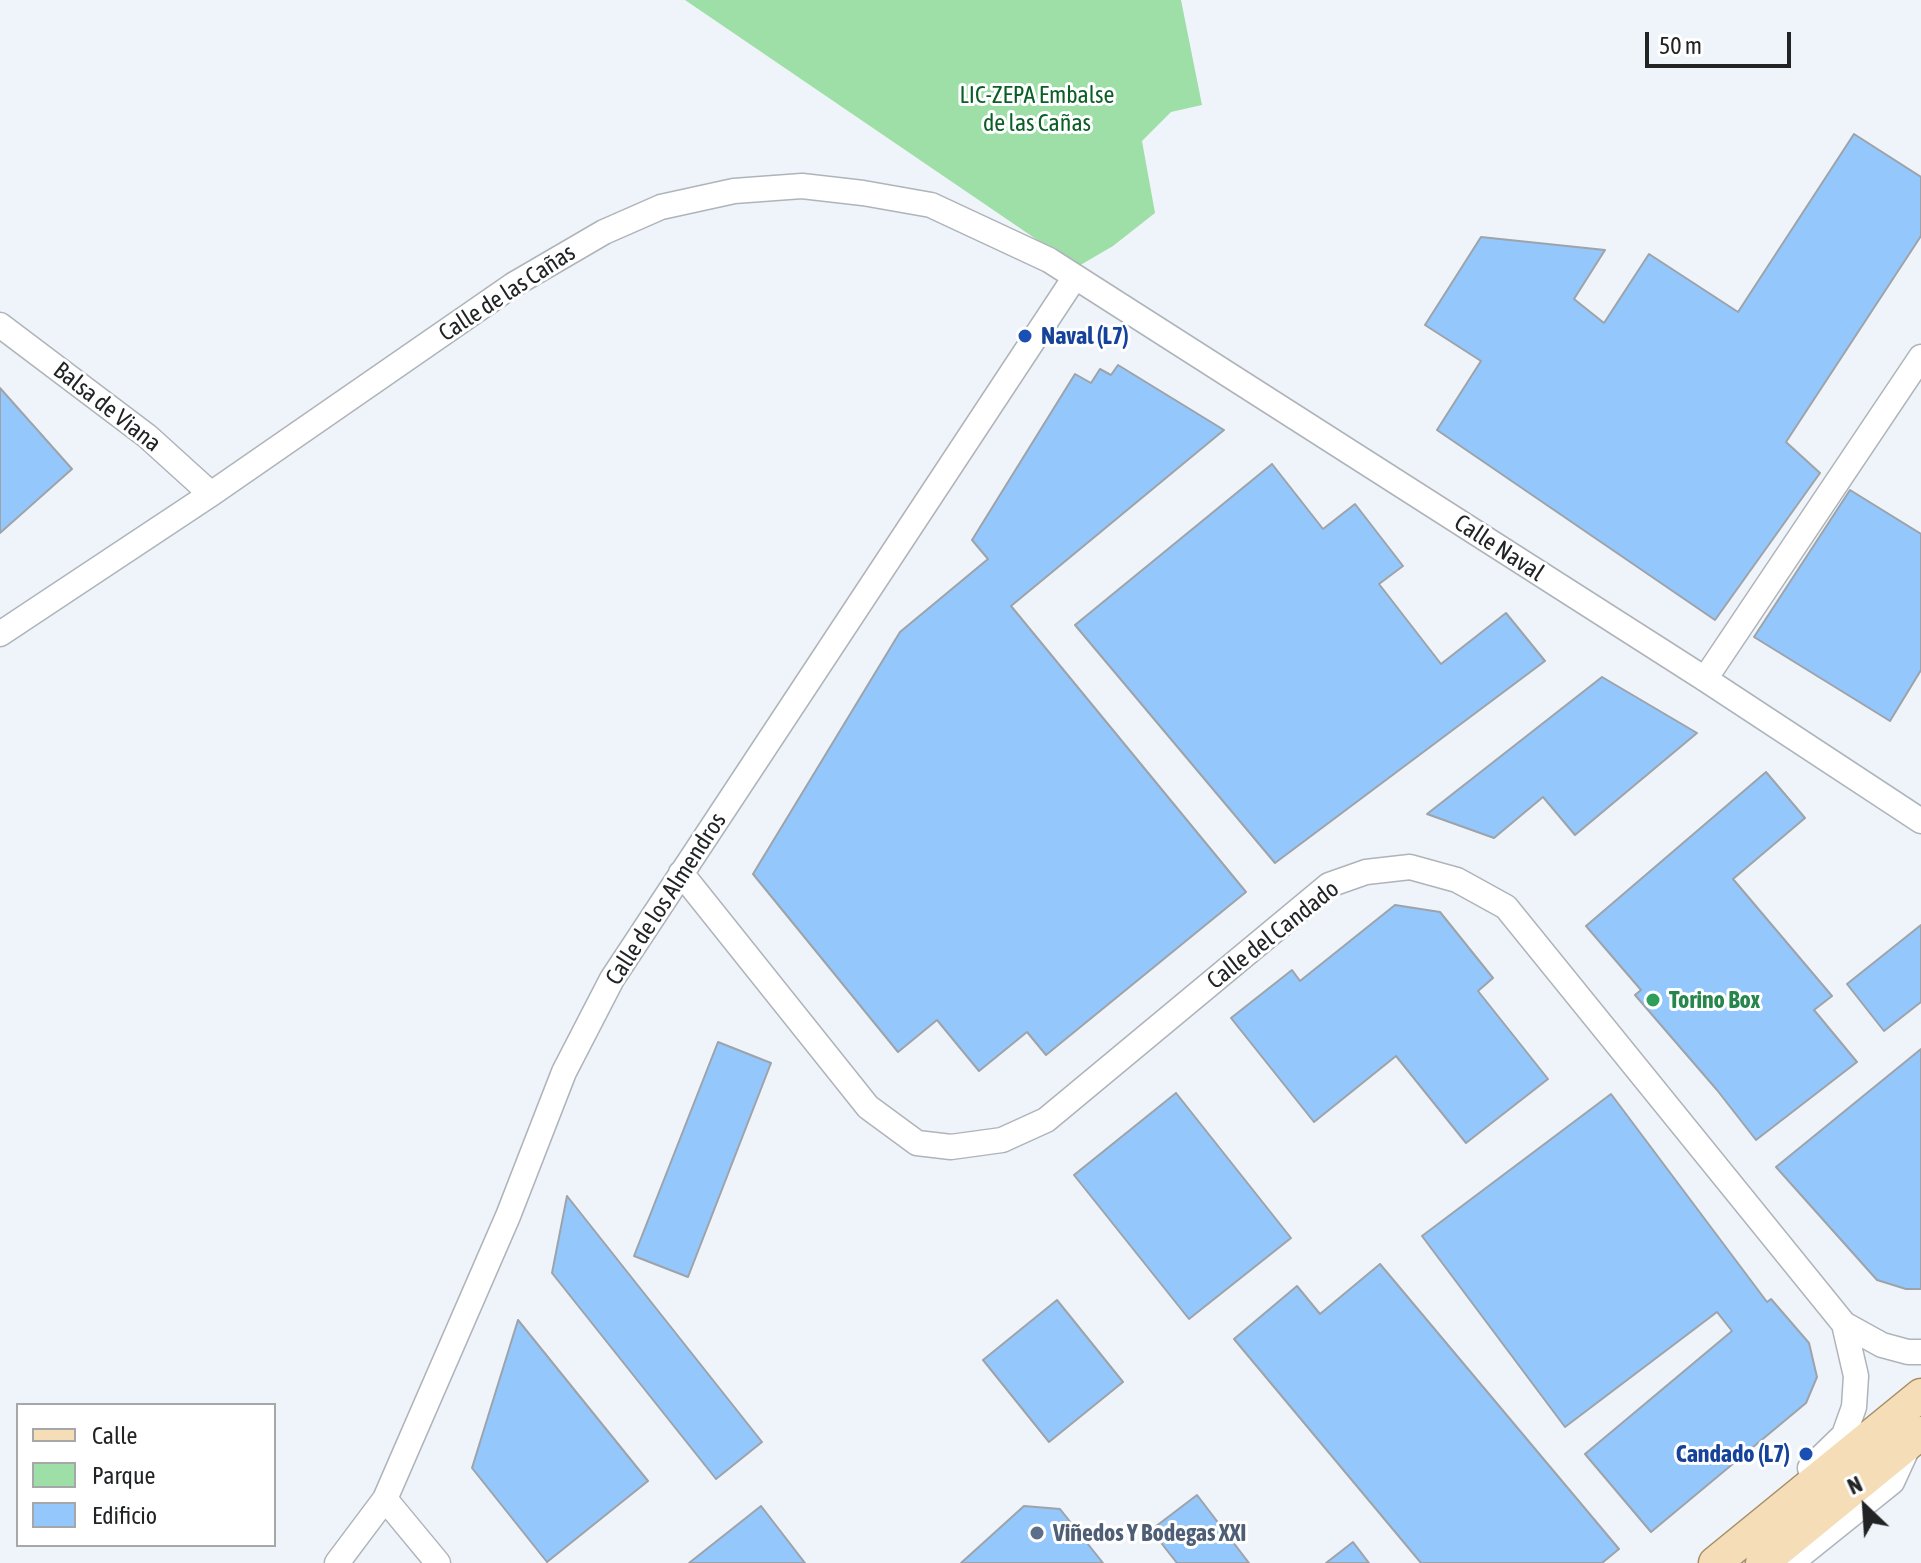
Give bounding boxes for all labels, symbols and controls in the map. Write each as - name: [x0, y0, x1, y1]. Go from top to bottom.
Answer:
- scale bar: [1649, 16, 1795, 66]
- text: 50 m: [1659, 32, 1702, 59]
- park label: LIC-ZEPA Embalse de las Cañas: [960, 81, 1114, 137]
- street label: Calle de las Cañas: [433, 238, 581, 348]
- place label: Naval (L7): [1041, 322, 1129, 350]
- marker: Naval (L7): [1016, 327, 1034, 345]
- street label: Balsa de Viana: [47, 356, 167, 458]
- street label: Calle Naval: [1449, 508, 1549, 588]
- street label: Calle de los Almendros: [600, 808, 732, 990]
- street label: Calle del Candado: [1201, 875, 1345, 995]
- place label: Torino Box: [1669, 986, 1760, 1014]
- marker: Torino Box: [1644, 991, 1662, 1009]
- legend: [16, 1403, 276, 1547]
- text: Calle: [92, 1422, 137, 1449]
- place label: Candado (L7): [1676, 1440, 1790, 1468]
- marker: Candado (L7): [1797, 1445, 1815, 1463]
- text: Parque: [92, 1462, 155, 1489]
- north arrow: [1825, 1467, 1905, 1547]
- text: N: [1843, 1471, 1866, 1500]
- text: Edificio: [92, 1502, 157, 1529]
- place label: Viñedos Y Bodegas XXI: [1053, 1519, 1246, 1547]
- marker: Viñedos Y Bodegas XXI: [1028, 1524, 1046, 1542]

